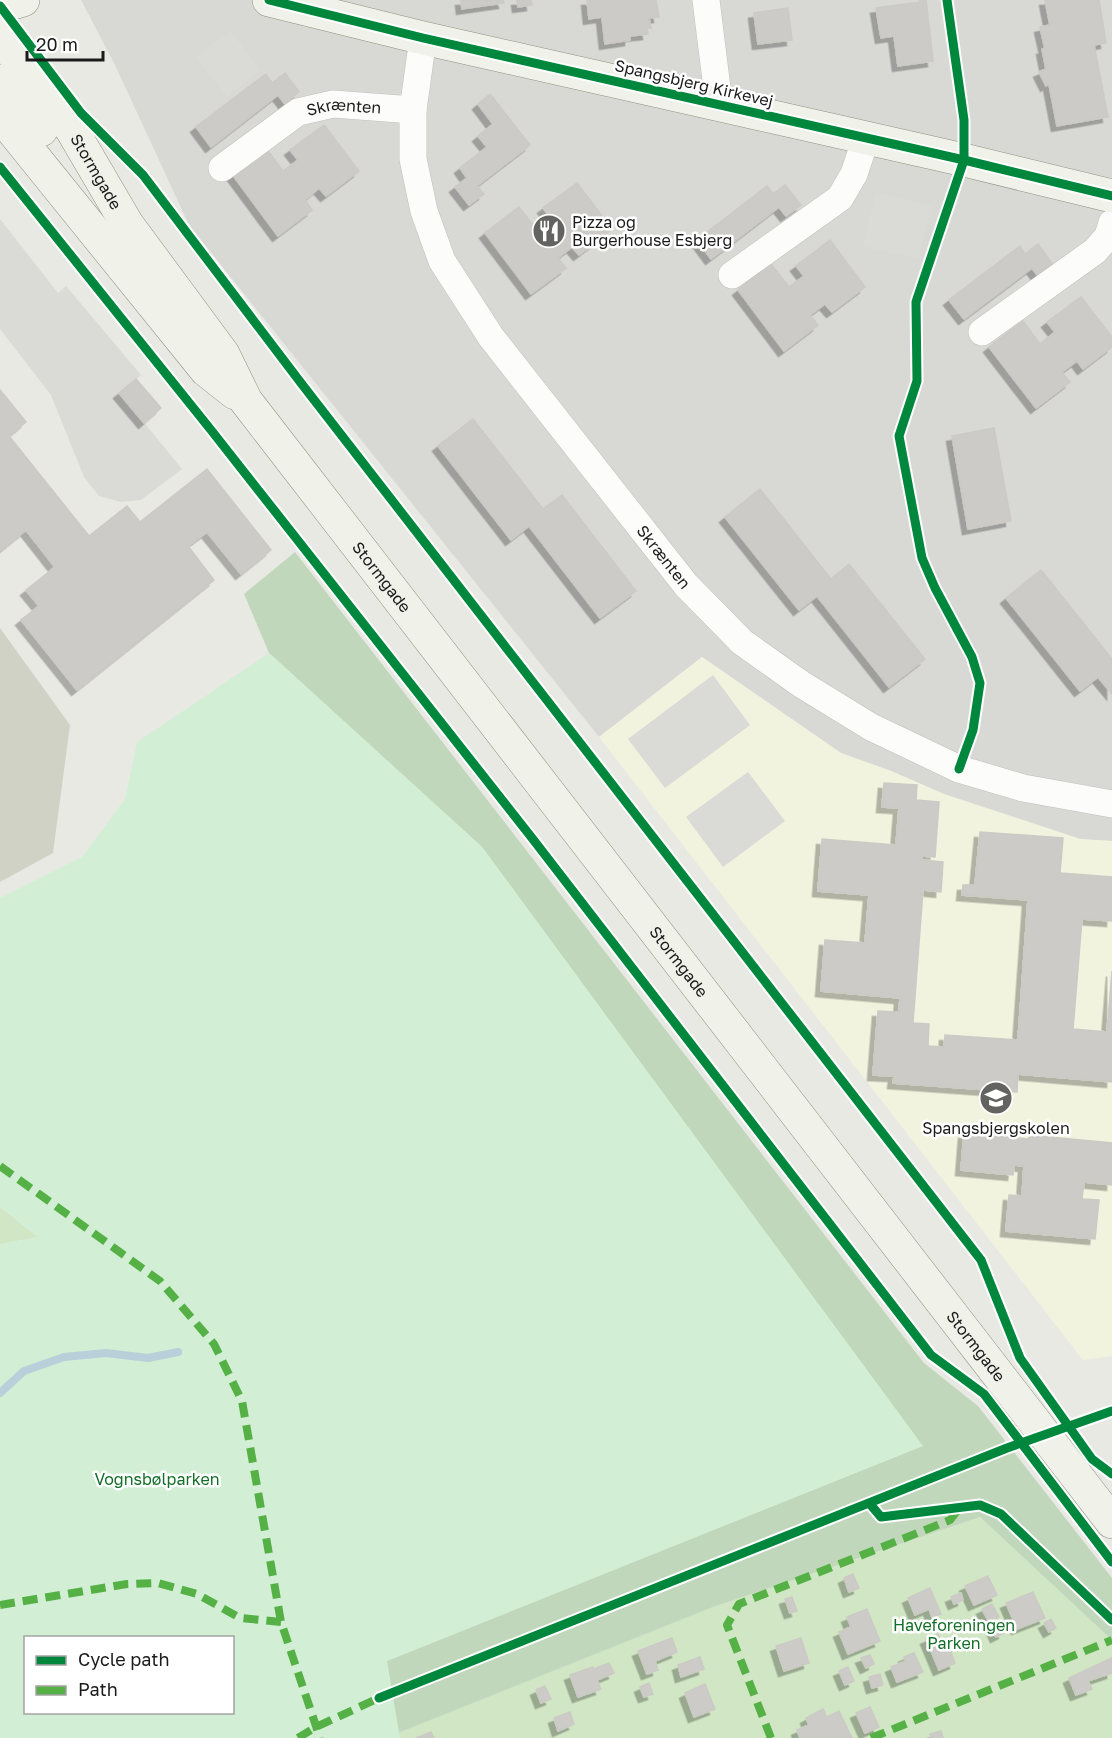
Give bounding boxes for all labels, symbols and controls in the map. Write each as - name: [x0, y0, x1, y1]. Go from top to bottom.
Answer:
- scale bar: [27, 24, 104, 62]
- text: 20 m: [36, 33, 78, 55]
- street label: Spangsbjerg Kirkevej: [613, 55, 775, 111]
- street label: Skrænten: [304, 94, 382, 120]
- street label: Stormgade: [66, 130, 126, 213]
- place label: Pizza og Burgerhouse Esbjerg: [572, 212, 732, 250]
- restaurant icon: Pizza og Burgerhouse Esbjerg: [531, 213, 567, 249]
- street label: Skrænten: [633, 521, 695, 593]
- street label: Stormgade: [348, 537, 416, 616]
- street label: Stormgade: [645, 922, 713, 1001]
- school or university icon: Spangsbjergskolen: [978, 1080, 1014, 1116]
- place label: Spangsbjergskolen: [922, 1118, 1070, 1138]
- street label: Stormgade: [942, 1307, 1010, 1386]
- park label: Vognsbølparken: [94, 1469, 220, 1489]
- park label: Haveforeningen Parken: [893, 1615, 1015, 1653]
- legend: [24, 1636, 234, 1714]
- text: Cycle path: [78, 1648, 170, 1670]
- text: Path: [78, 1678, 118, 1700]

